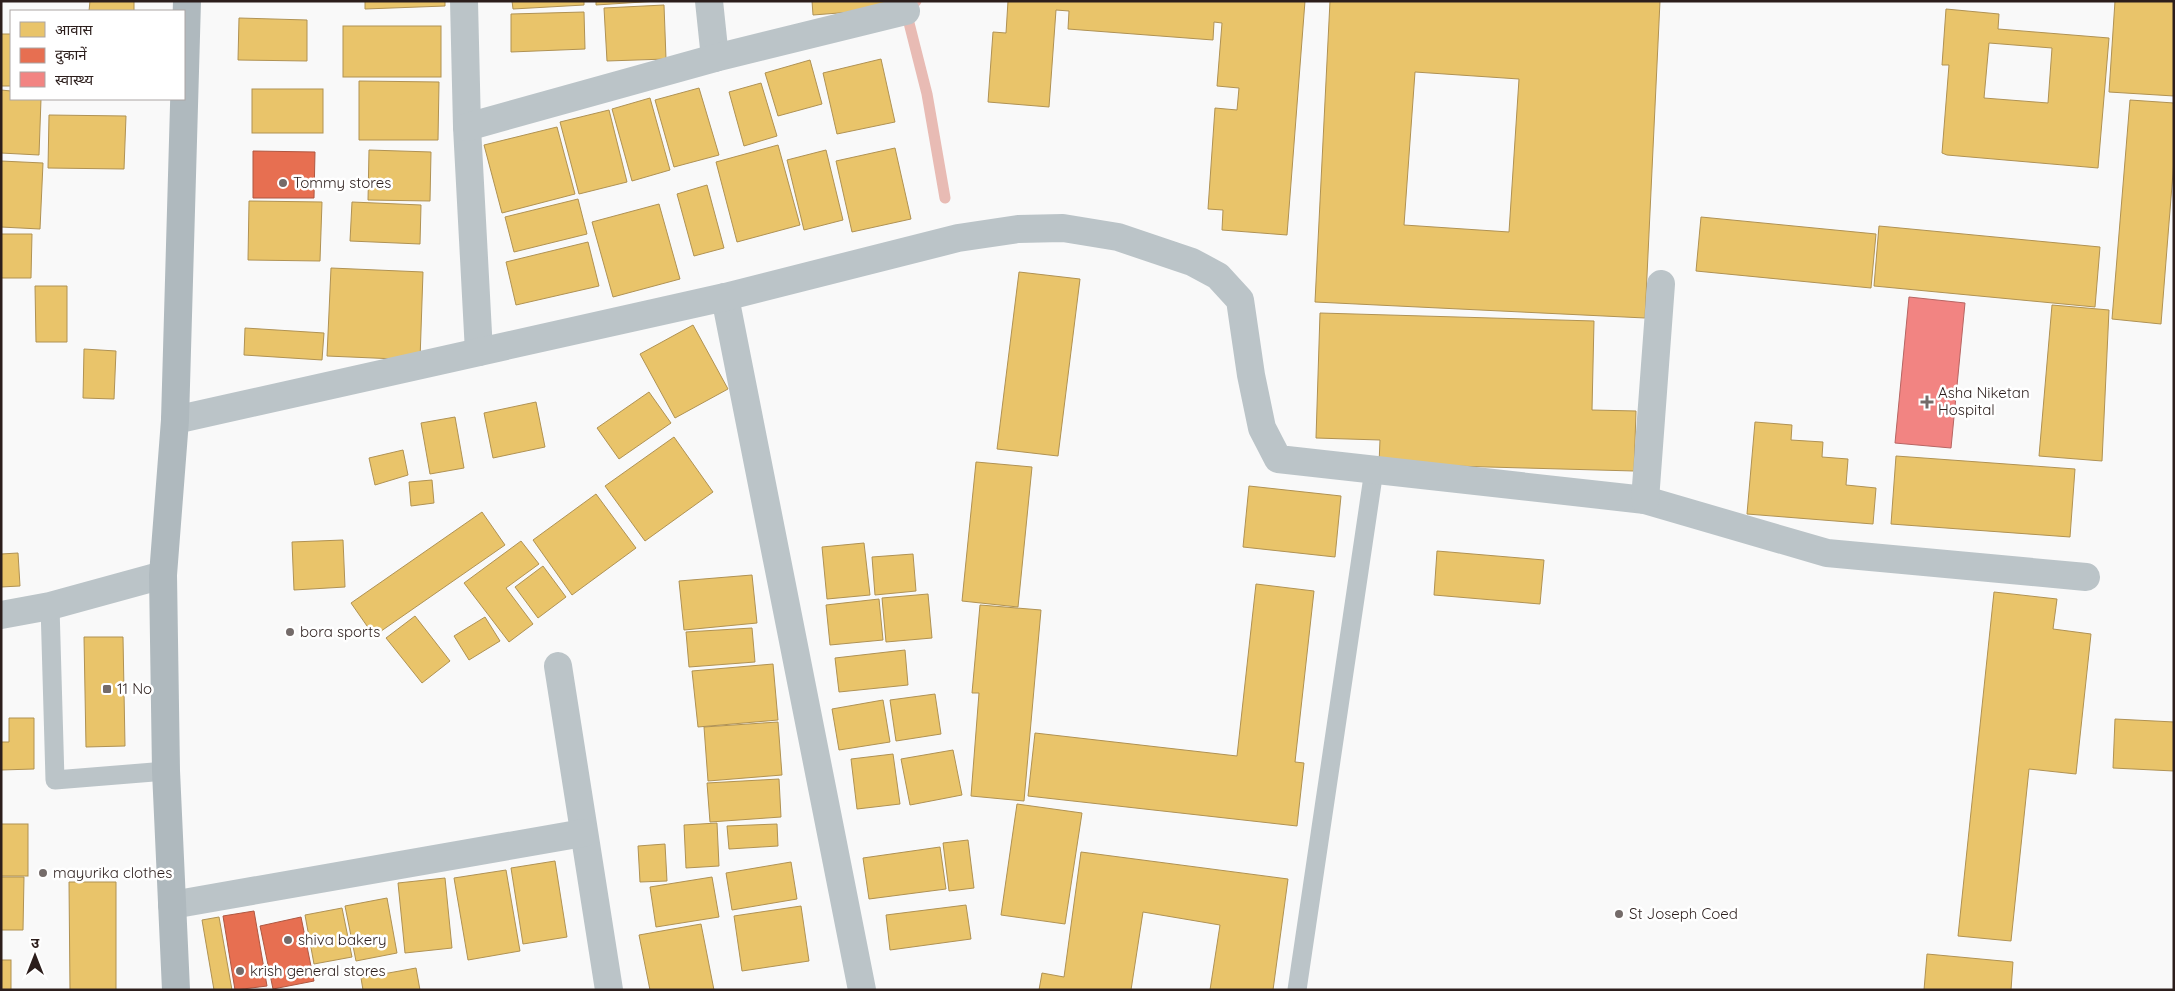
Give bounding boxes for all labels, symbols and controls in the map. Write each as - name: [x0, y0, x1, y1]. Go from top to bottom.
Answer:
- legend: [10, 10, 185, 100]
- text: आवास: [55, 20, 94, 39]
- text: दुकानें: [55, 45, 87, 65]
- text: स्वास्थ्य: [55, 70, 93, 89]
- place label: Tommy stores: [293, 173, 391, 192]
- marker: Tommy stores: [277, 177, 289, 189]
- place label: Asha Niketan Hospital: [1938, 383, 2030, 419]
- marker: Asha Niketan Hospital: [1920, 395, 1934, 409]
- place label: bora sports: [300, 622, 380, 641]
- marker: bora sports: [284, 626, 296, 638]
- place label: 11 No: [117, 679, 152, 698]
- marker: 11 No: [101, 683, 113, 695]
- place label: mayurika clothes: [53, 863, 172, 882]
- marker: mayurika clothes: [37, 867, 49, 879]
- place label: St Joseph Coed: [1629, 904, 1738, 923]
- marker: St Joseph Coed: [1613, 908, 1625, 920]
- place label: shiva bakery: [298, 930, 387, 949]
- north arrow: [10, 931, 60, 981]
- text: उ: [31, 934, 40, 952]
- marker: shiva bakery: [282, 934, 294, 946]
- place label: krish general stores: [250, 961, 386, 980]
- marker: krish general stores: [234, 965, 246, 977]

